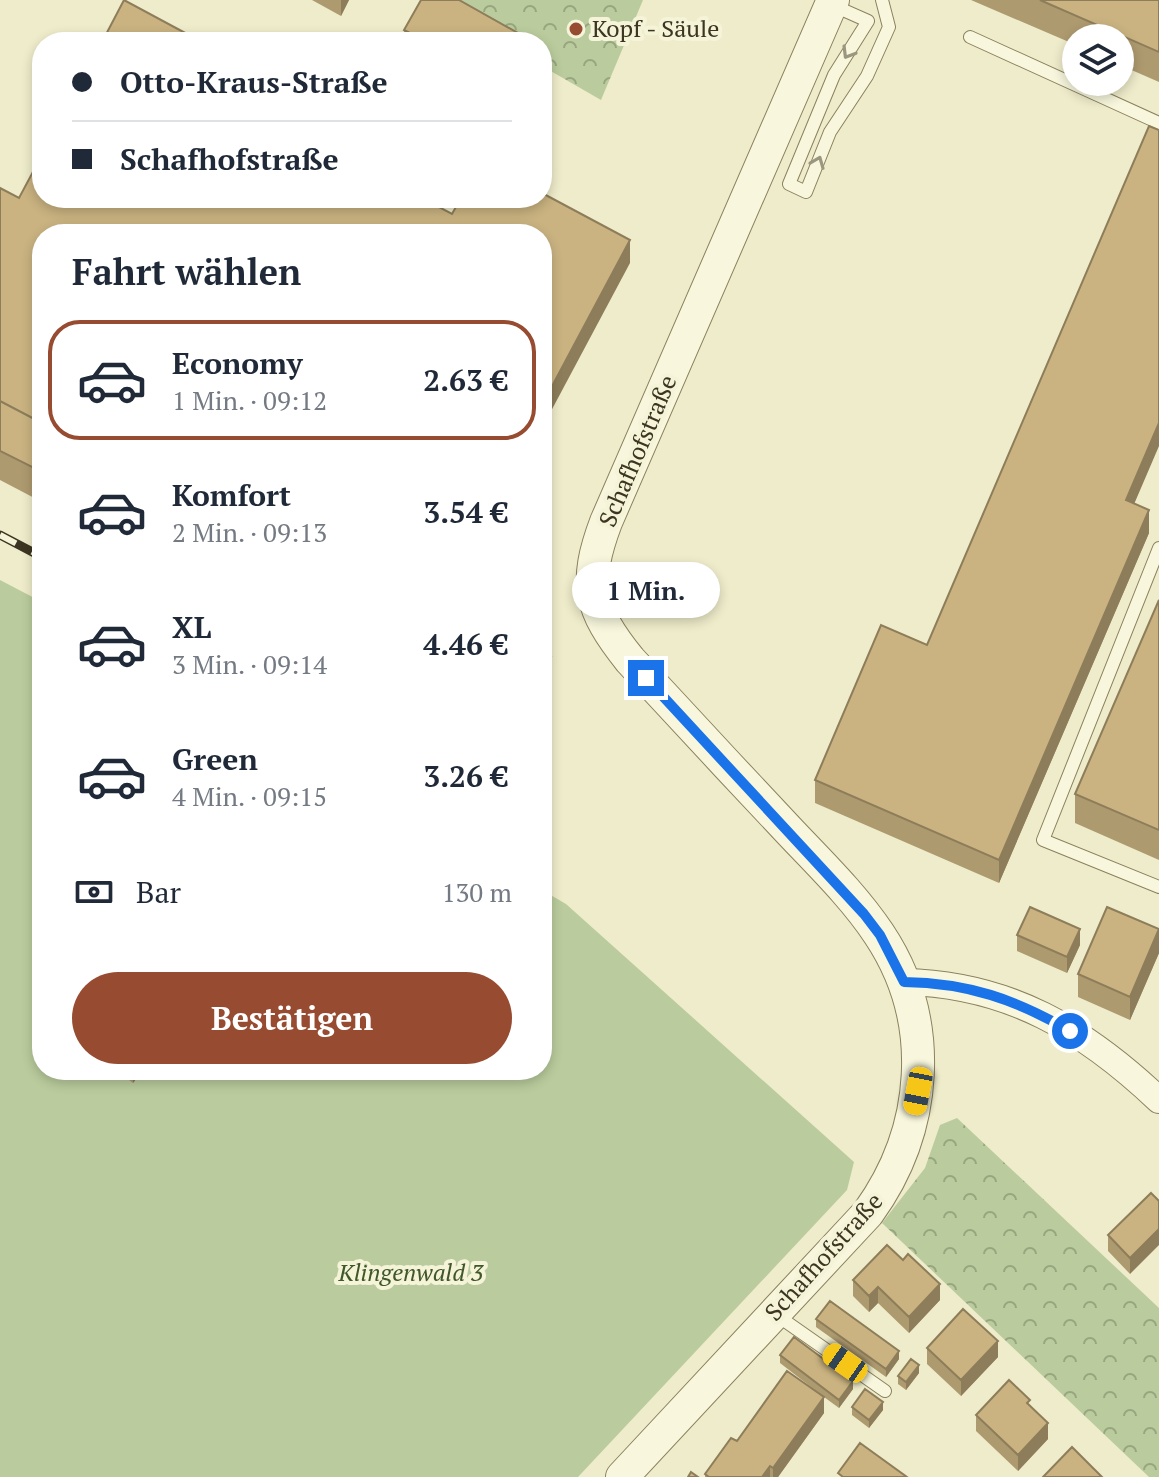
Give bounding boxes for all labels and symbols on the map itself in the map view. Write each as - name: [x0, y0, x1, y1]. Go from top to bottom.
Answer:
- place label: Kopf - Säule: [592, 12, 719, 44]
- marker: Kopf - Säule: [567, 20, 585, 38]
- one-way arrow: [842, 44, 858, 59]
- one-way arrow: [808, 156, 825, 170]
- street label: Schafhofstraße: [591, 370, 683, 531]
- callout: 1 Min.: [572, 562, 720, 618]
- route end: [628, 660, 664, 696]
- route start: [1052, 1013, 1088, 1049]
- car: [902, 1065, 934, 1117]
- street label: Schafhofstraße: [757, 1185, 889, 1327]
- park label: Klingenwald 3: [338, 1256, 485, 1288]
- car: [818, 1339, 872, 1387]

